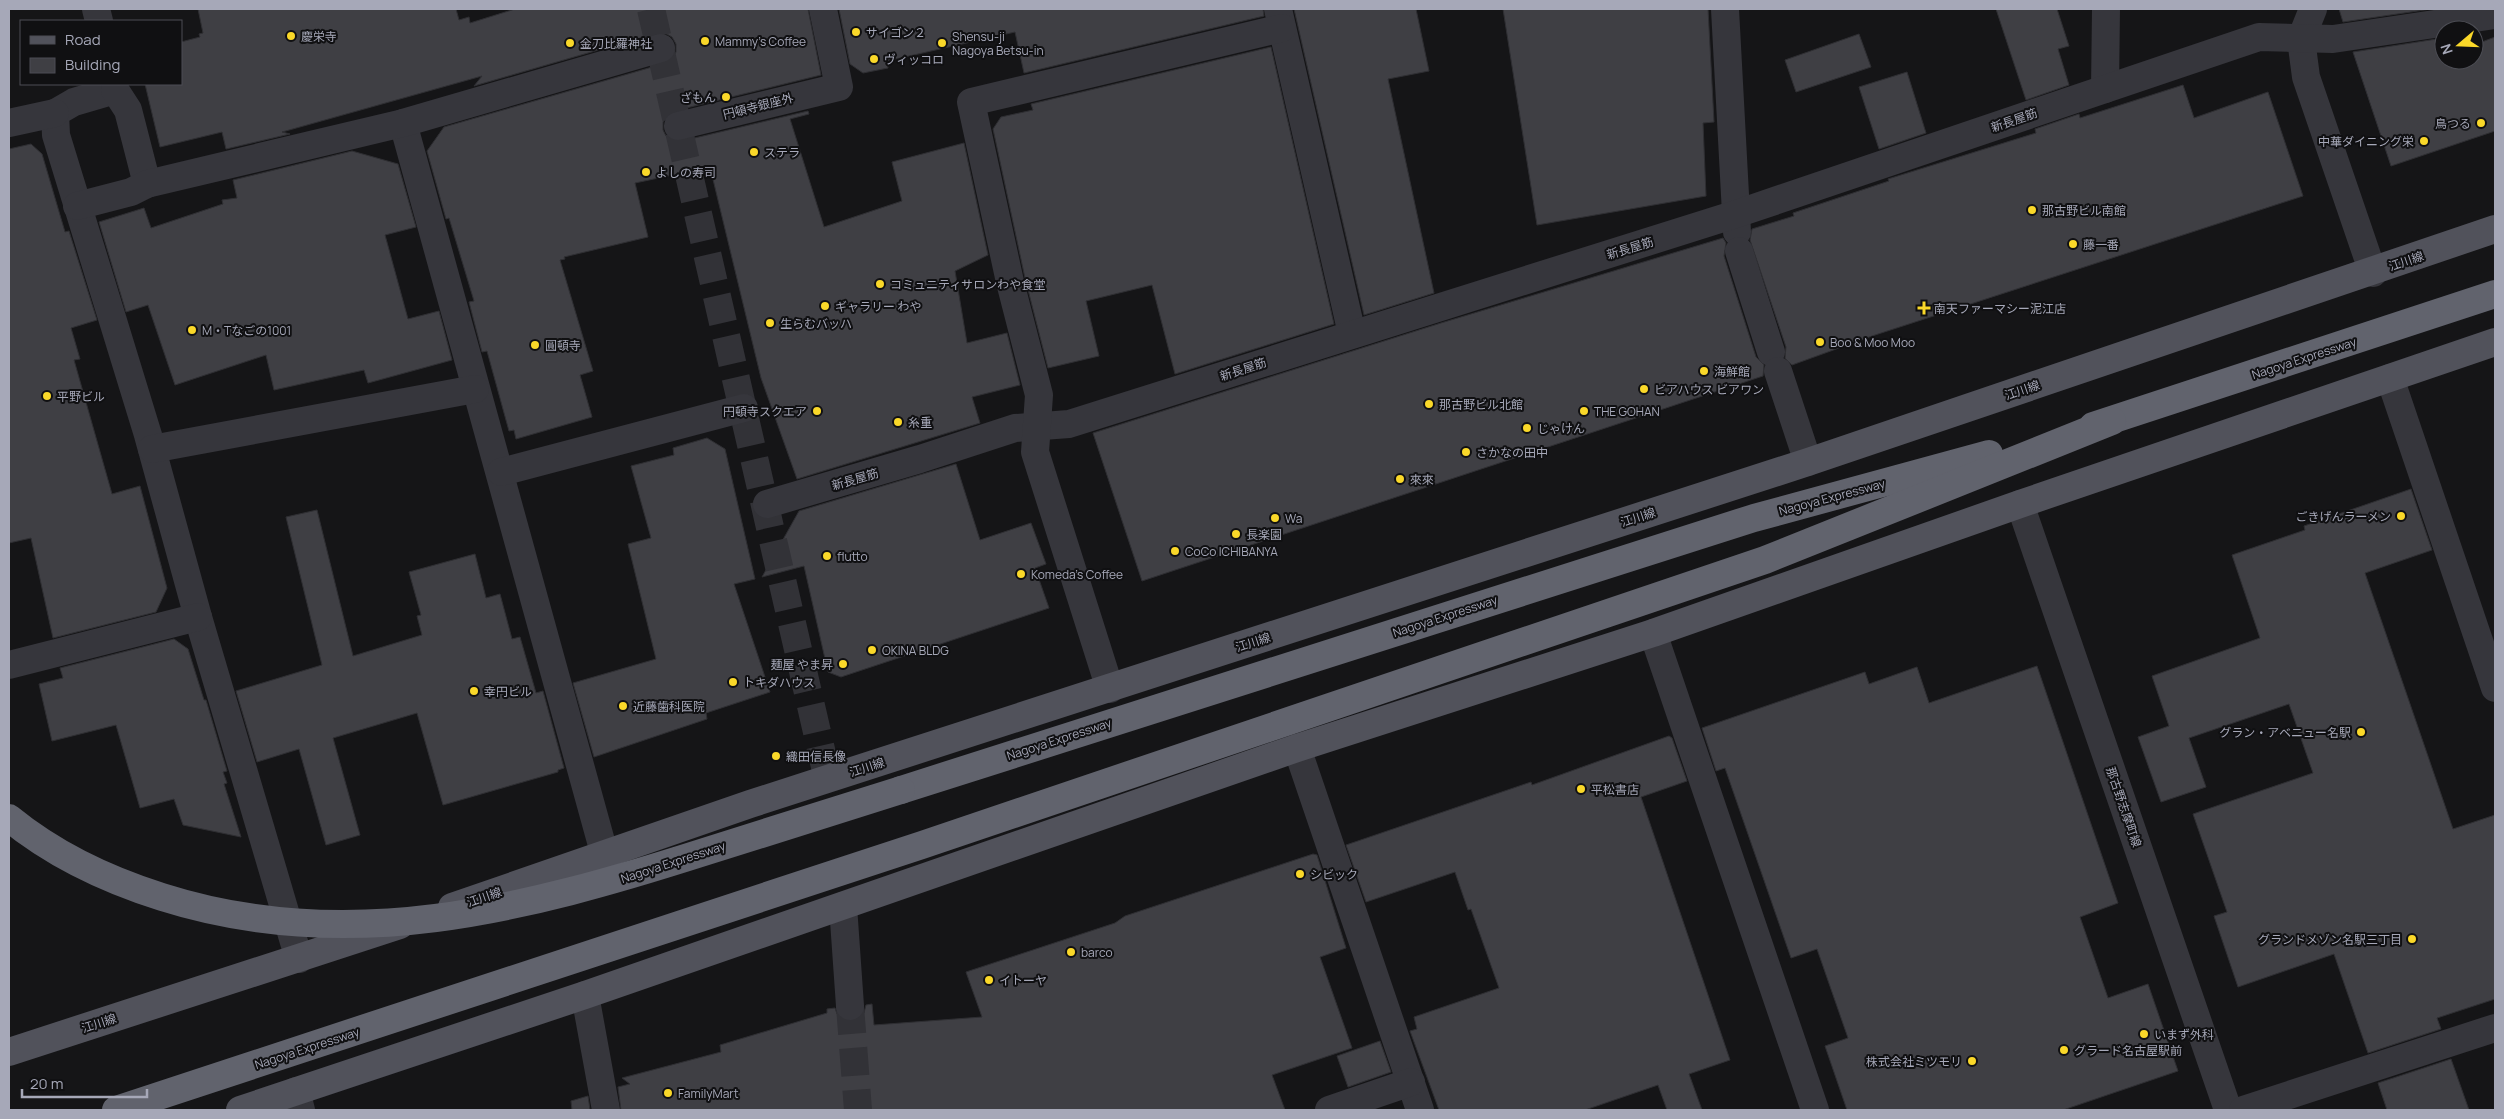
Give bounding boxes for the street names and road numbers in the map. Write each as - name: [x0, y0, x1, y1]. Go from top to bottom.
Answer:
- street label: 円頓寺銀座外: [721, 89, 795, 123]
- street label: 新長屋筋: [1989, 104, 2039, 136]
- street label: 新長屋筋: [1605, 233, 1655, 263]
- street label: 江川線: [2386, 247, 2426, 275]
- street label: Nagoya Expressway: [2249, 333, 2359, 383]
- street label: 新長屋筋: [1218, 353, 1268, 385]
- street label: 江川線: [2002, 376, 2042, 404]
- street label: 新長屋筋: [830, 464, 880, 494]
- street label: Nagoya Expressway: [1777, 474, 1888, 519]
- street label: 江川線: [1618, 503, 1658, 531]
- street label: Nagoya Expressway: [1390, 591, 1500, 641]
- street label: 江川線: [1233, 628, 1273, 656]
- street label: Nagoya Expressway: [1004, 714, 1114, 764]
- street label: 江川線: [847, 753, 887, 781]
- street label: 那古野志摩町線: [2102, 765, 2146, 849]
- street label: Nagoya Expressway: [618, 837, 728, 887]
- street label: 江川線: [464, 883, 504, 911]
- street label: 江川線: [79, 1009, 119, 1037]
- street label: Nagoya Expressway: [252, 1023, 362, 1073]

